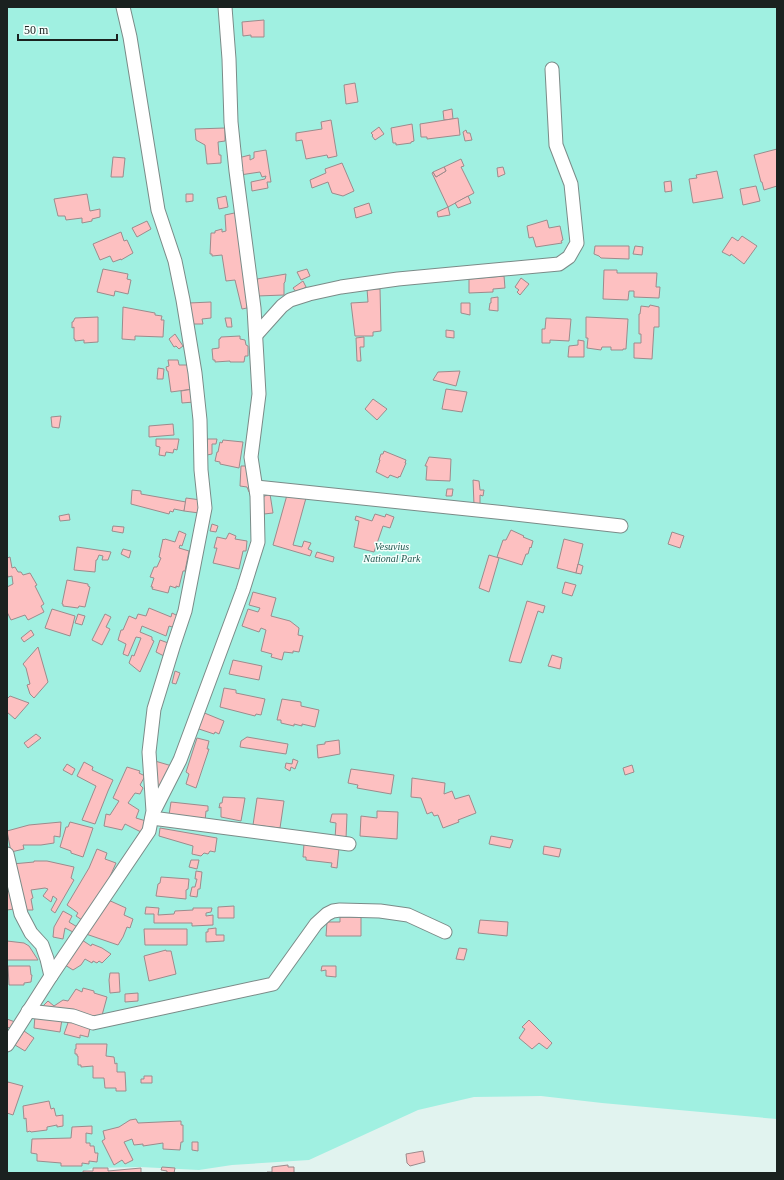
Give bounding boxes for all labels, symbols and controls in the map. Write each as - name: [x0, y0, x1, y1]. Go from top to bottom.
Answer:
- scale bar: [18, 16, 117, 42]
- text: 50 m: [24, 23, 49, 37]
- park label: Vesuvius National Park: [363, 541, 421, 564]

